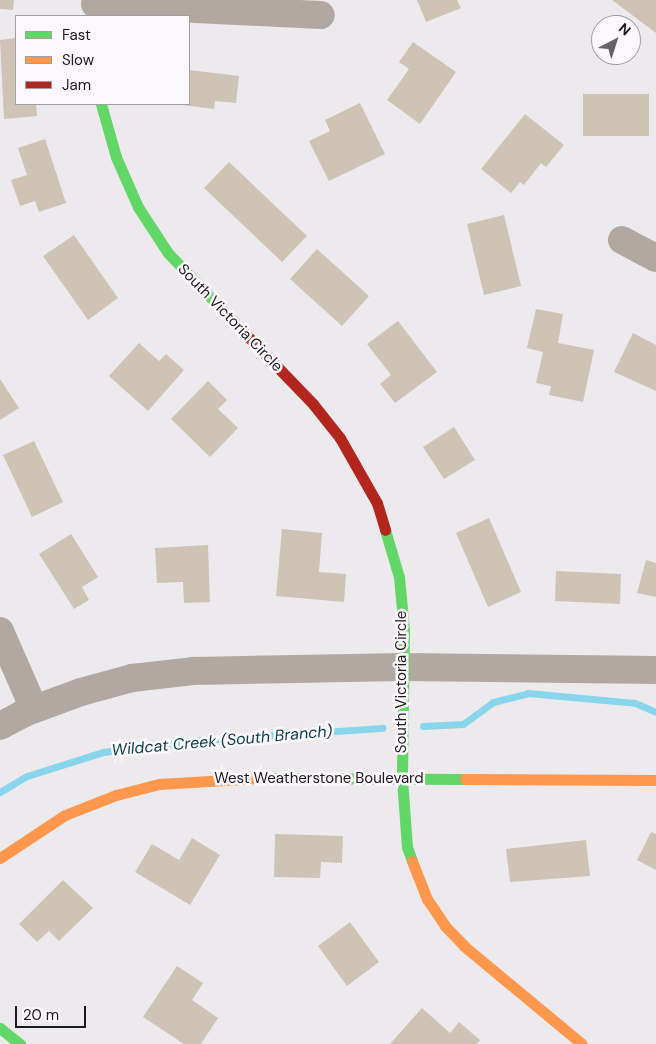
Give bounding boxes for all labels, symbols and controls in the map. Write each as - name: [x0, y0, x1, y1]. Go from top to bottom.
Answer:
- legend: [15, 15, 190, 105]
- north arrow: [591, 15, 641, 65]
- text: N: [615, 19, 635, 39]
- text: Fast: [62, 25, 91, 45]
- text: Slow: [62, 50, 94, 70]
- text: Jam: [62, 75, 91, 95]
- street label: South Victoria Circle: [174, 260, 286, 376]
- street label: South Victoria Circle: [393, 611, 411, 753]
- water label: Wildcat Creek (South Branch): [111, 722, 333, 760]
- street label: West Weatherstone Boulevard: [214, 770, 424, 788]
- scale bar: [18, 996, 89, 1028]
- text: 20 m: [23, 1005, 59, 1025]

